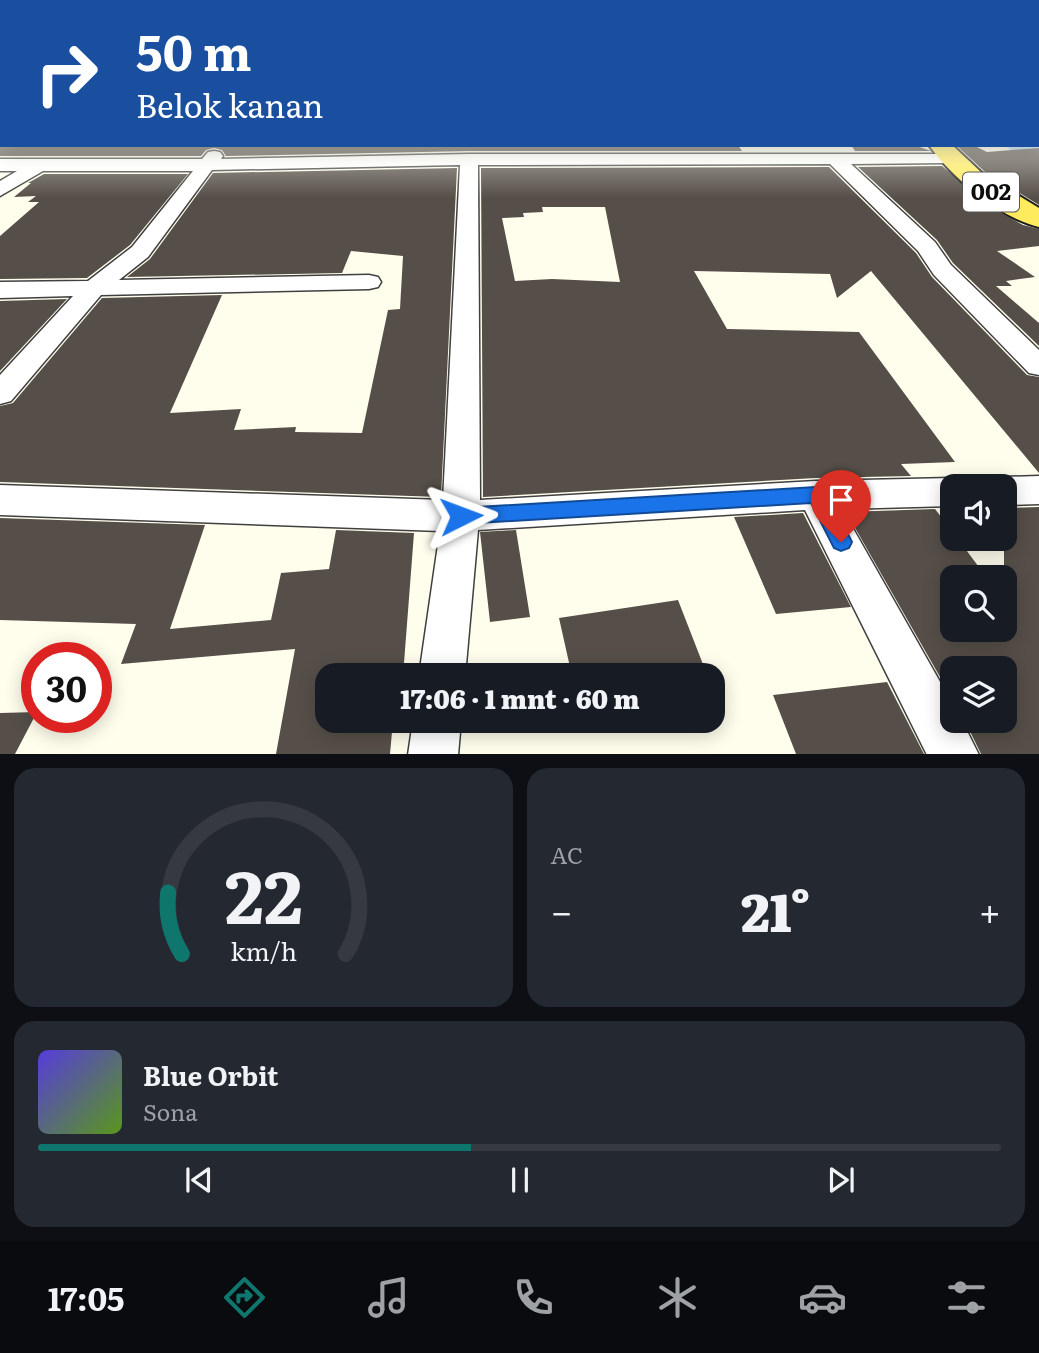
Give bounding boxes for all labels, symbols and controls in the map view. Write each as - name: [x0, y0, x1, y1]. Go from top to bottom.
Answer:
- text: 50 m: [136, 13, 252, 86]
- icon: right: [21, 28, 112, 119]
- text: Belok kanan: [136, 80, 324, 128]
- road number: 002: [963, 172, 1019, 211]
- pin: [811, 470, 871, 542]
- map controls: [940, 474, 1017, 733]
- button: sound: [940, 474, 1017, 551]
- position arrow: [424, 479, 498, 553]
- icon: arrive: [822, 481, 860, 519]
- button: search: [940, 565, 1017, 642]
- speed limit sign: 30: [21, 642, 112, 733]
- button: layers: [940, 656, 1017, 733]
- text: 17:06 · 1 mnt · 60 m: [400, 678, 640, 717]
- text: AC: [551, 837, 583, 871]
- text: 22: [224, 838, 302, 946]
- text: 21°: [741, 871, 811, 948]
- text: −: [551, 881, 573, 938]
- text: +: [979, 881, 1001, 938]
- text: km/h: [230, 931, 297, 968]
- text: Blue Orbit: [143, 1055, 278, 1094]
- text: Sona: [143, 1094, 198, 1128]
- icon: previous: [180, 1161, 218, 1199]
- icon: pause: [501, 1161, 539, 1199]
- icon: next: [822, 1161, 860, 1199]
- text: 17:05: [48, 1273, 124, 1321]
- icon: directions: [220, 1273, 269, 1322]
- icon: music: [364, 1273, 413, 1322]
- icon: phone: [509, 1273, 558, 1322]
- icon: climate: [653, 1273, 702, 1322]
- icon: car: [798, 1273, 847, 1322]
- icon: filters: [942, 1273, 991, 1322]

